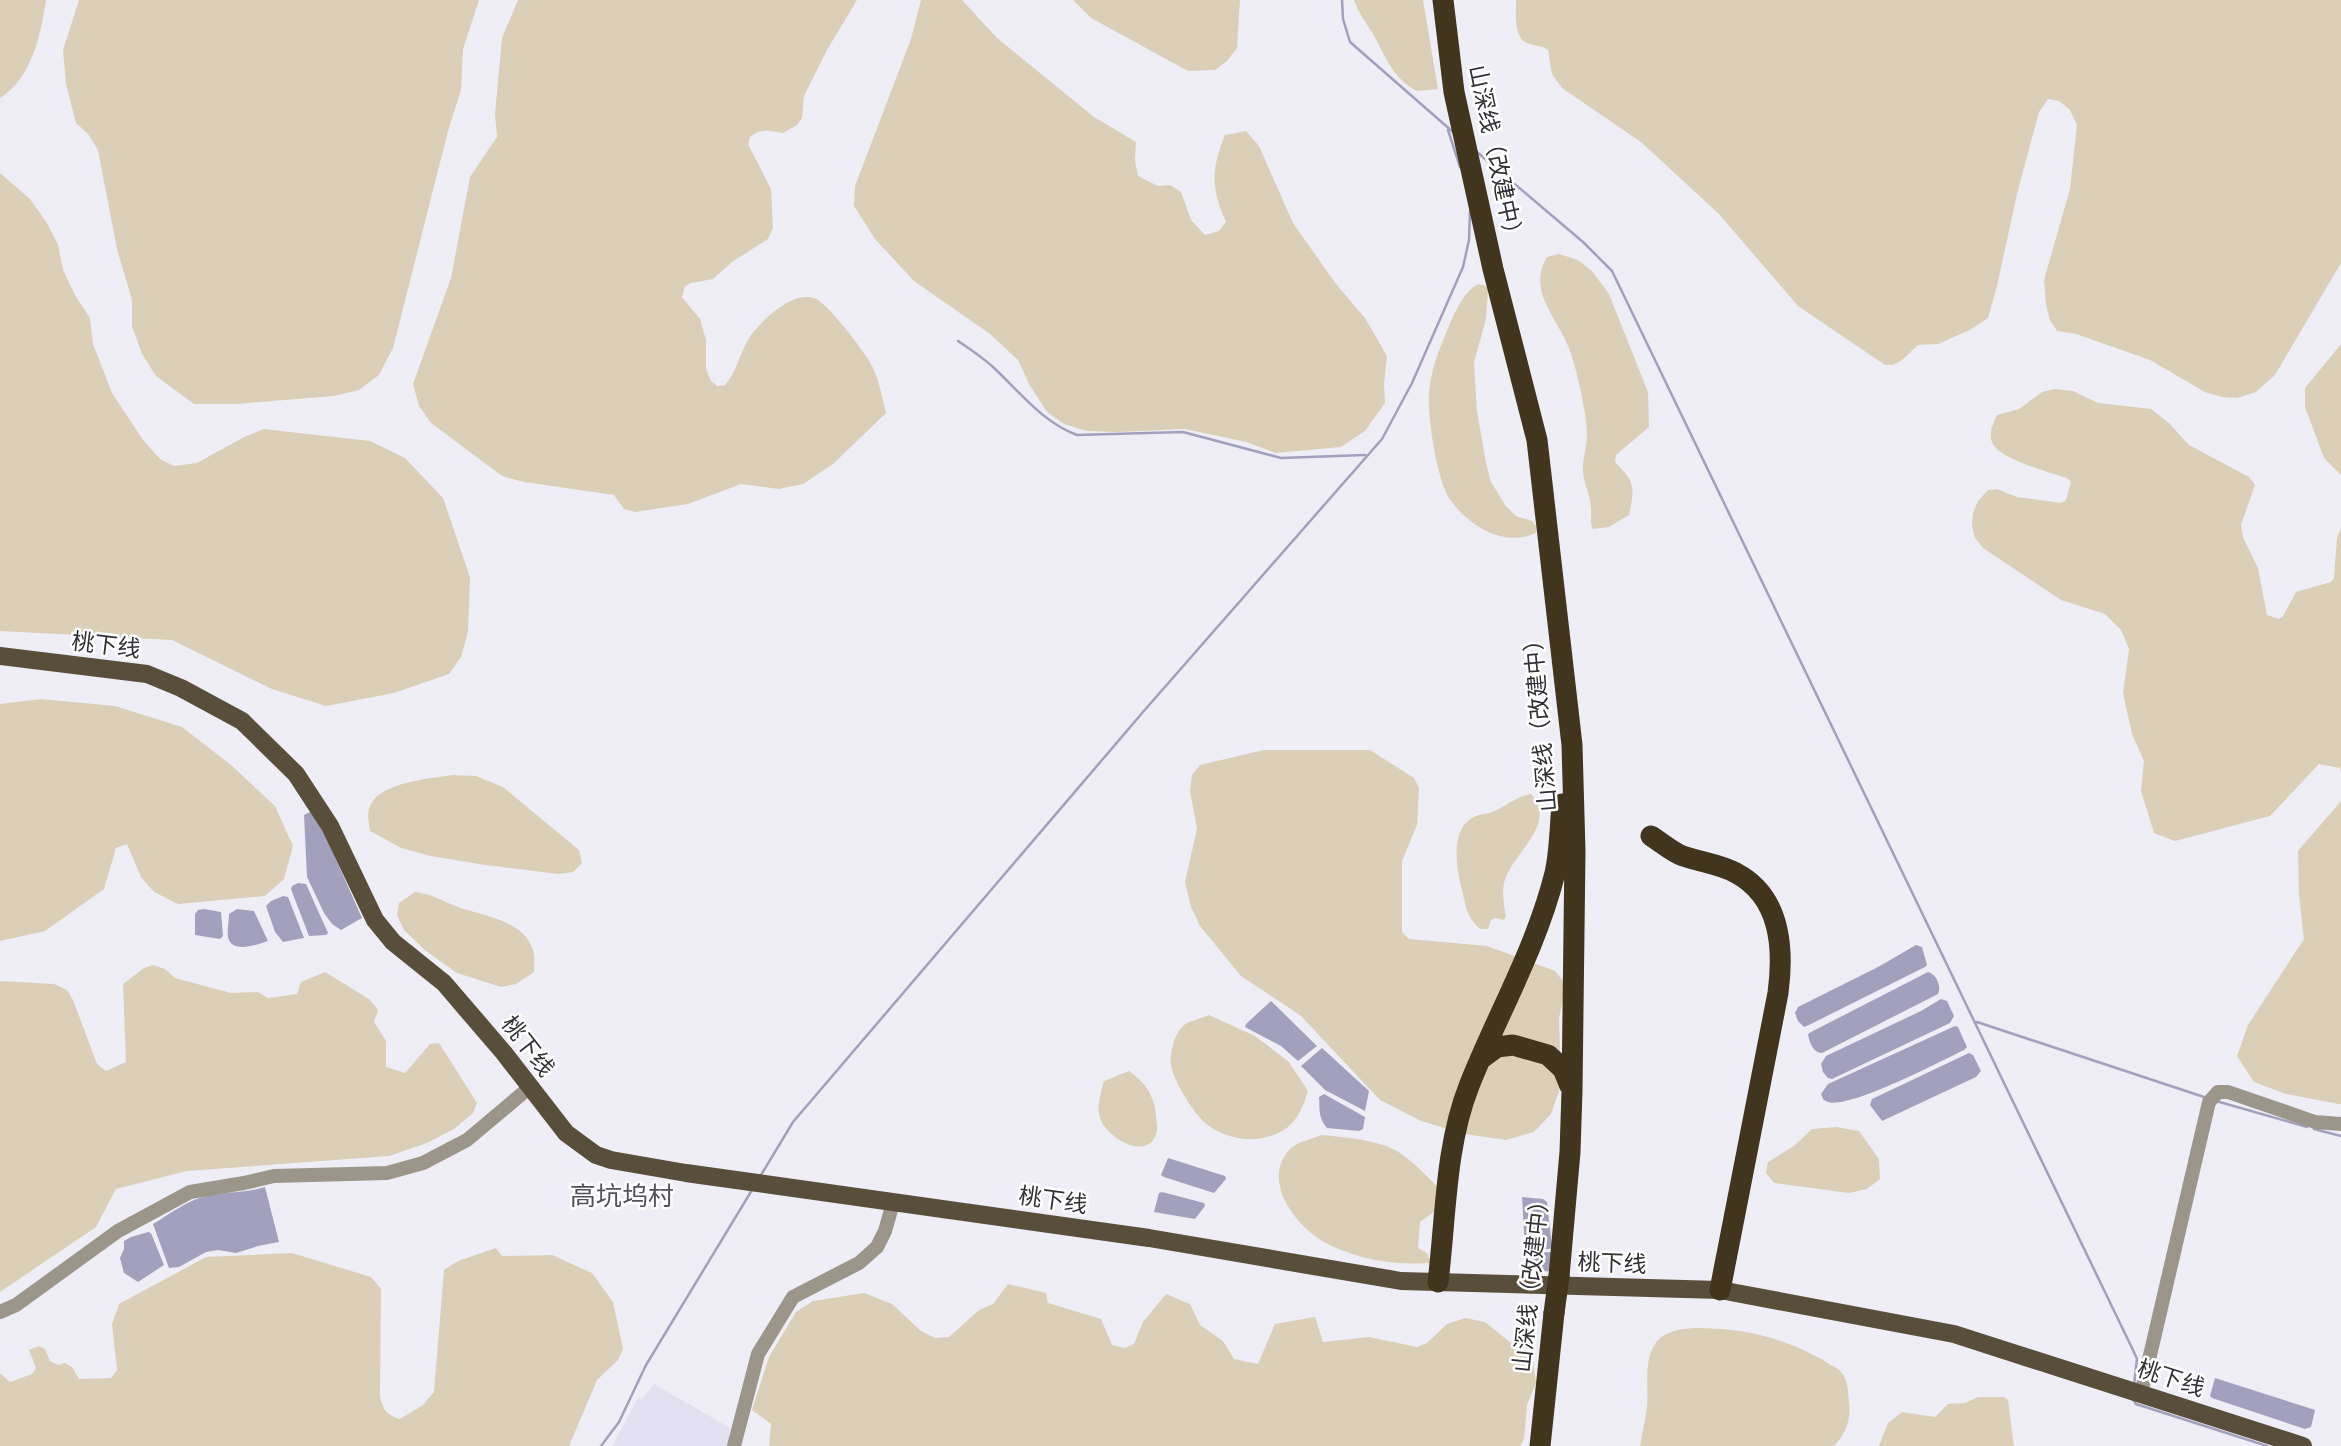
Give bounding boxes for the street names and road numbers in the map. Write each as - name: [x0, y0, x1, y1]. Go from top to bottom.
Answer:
- street label: 山深线（改建中）: [1462, 61, 1532, 248]
- street label: 桃下线: [70, 624, 142, 664]
- street label: 山深线（改建中）: [1515, 627, 1563, 813]
- street label: 桃下线: [495, 1008, 563, 1082]
- street label: 桃下线: [1017, 1178, 1090, 1220]
- street label: 山深线（改建中）: [1504, 1188, 1556, 1374]
- street label: 桃下线: [1577, 1245, 1647, 1279]
- street label: 桃下线: [2134, 1351, 2209, 1403]

